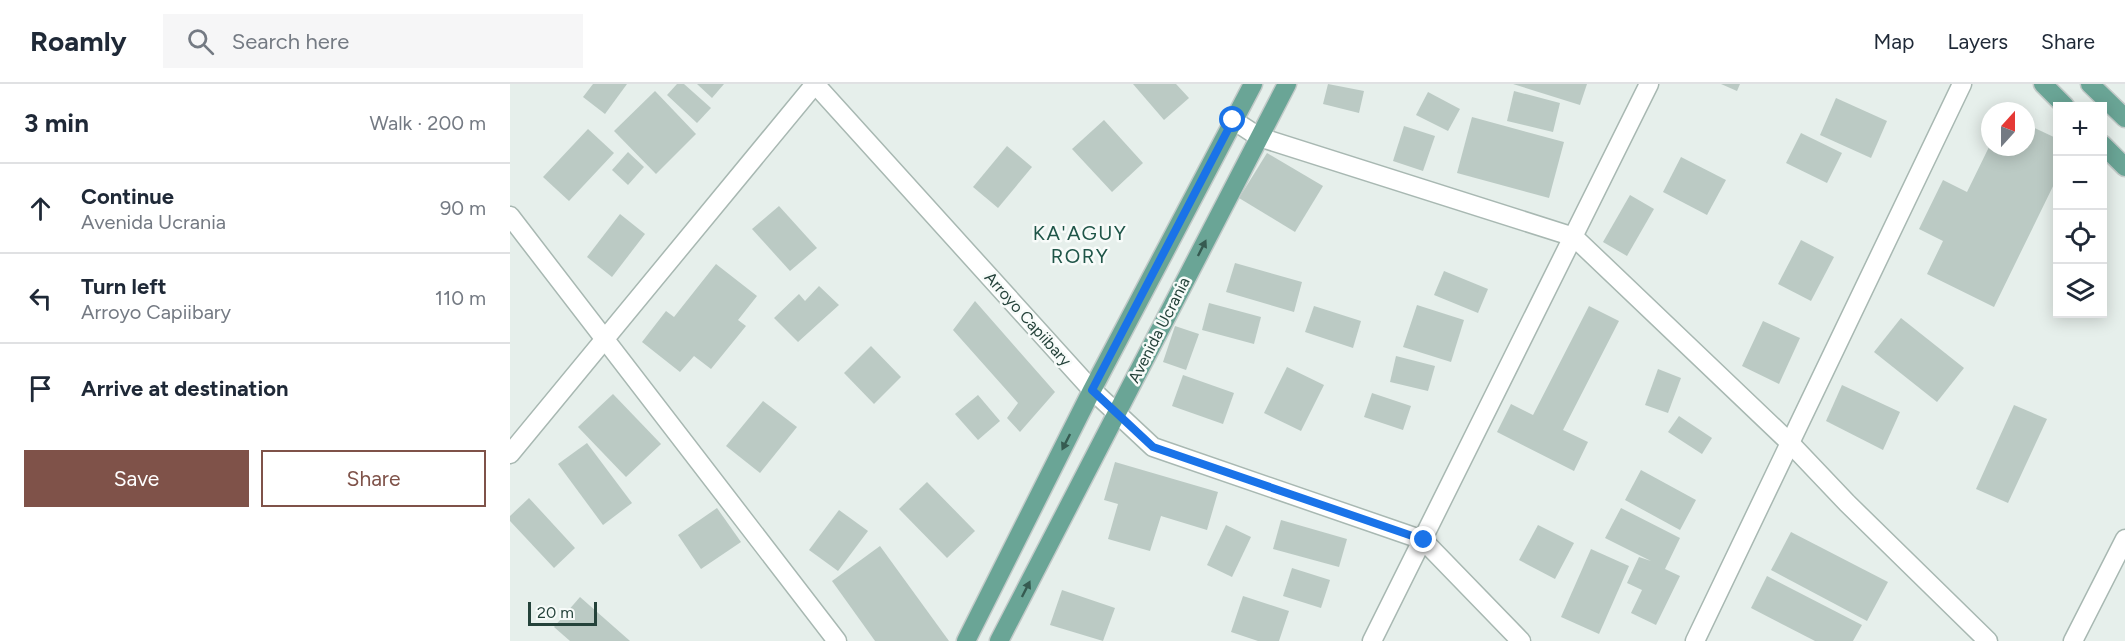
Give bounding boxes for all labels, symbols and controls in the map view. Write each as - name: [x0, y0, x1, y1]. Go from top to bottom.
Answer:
- search box: [163, 14, 583, 68]
- text: Roamly: [30, 24, 127, 58]
- icon: search: [184, 25, 217, 58]
- text: Search here: [232, 28, 349, 55]
- text: Map: [1874, 29, 1914, 54]
- text: Layers: [1947, 29, 2008, 54]
- text: Share: [2041, 29, 2095, 54]
- north arrow: [1981, 102, 2035, 156]
- map controls: [2053, 102, 2107, 318]
- button: +: [2053, 102, 2107, 156]
- route start: [1219, 106, 1245, 132]
- text: 3 min: [24, 107, 89, 139]
- text: Walk · 200 m: [370, 111, 486, 135]
- button: −: [2053, 156, 2107, 210]
- text: Continue: [81, 183, 174, 210]
- icon: ahead: [24, 192, 57, 225]
- text: 90 m: [440, 196, 486, 220]
- text: Avenida Ucrania: [81, 210, 226, 234]
- button: locate: [2053, 210, 2107, 264]
- district label: KA'AGUY RORY: [1033, 221, 1127, 268]
- one-way arrow: [1197, 239, 1207, 256]
- button: layers: [2053, 264, 2107, 318]
- street label: Arroyo Capiibary: [981, 268, 1076, 370]
- text: Turn left: [81, 273, 167, 300]
- street label: Avenida Ucrania: [1124, 274, 1194, 386]
- icon: left: [24, 282, 57, 315]
- text: 110 m: [435, 286, 486, 310]
- text: Arroyo Capiibary: [81, 300, 231, 324]
- icon: arrive: [24, 372, 57, 405]
- text: Arrive at destination: [81, 375, 289, 402]
- one-way arrow: [1061, 434, 1071, 451]
- button: Save: [24, 450, 249, 507]
- button: Share: [261, 450, 486, 507]
- route end: [1410, 526, 1436, 552]
- one-way arrow: [1020, 580, 1030, 598]
- scale bar: [528, 599, 597, 626]
- text: 20 m: [537, 603, 574, 622]

